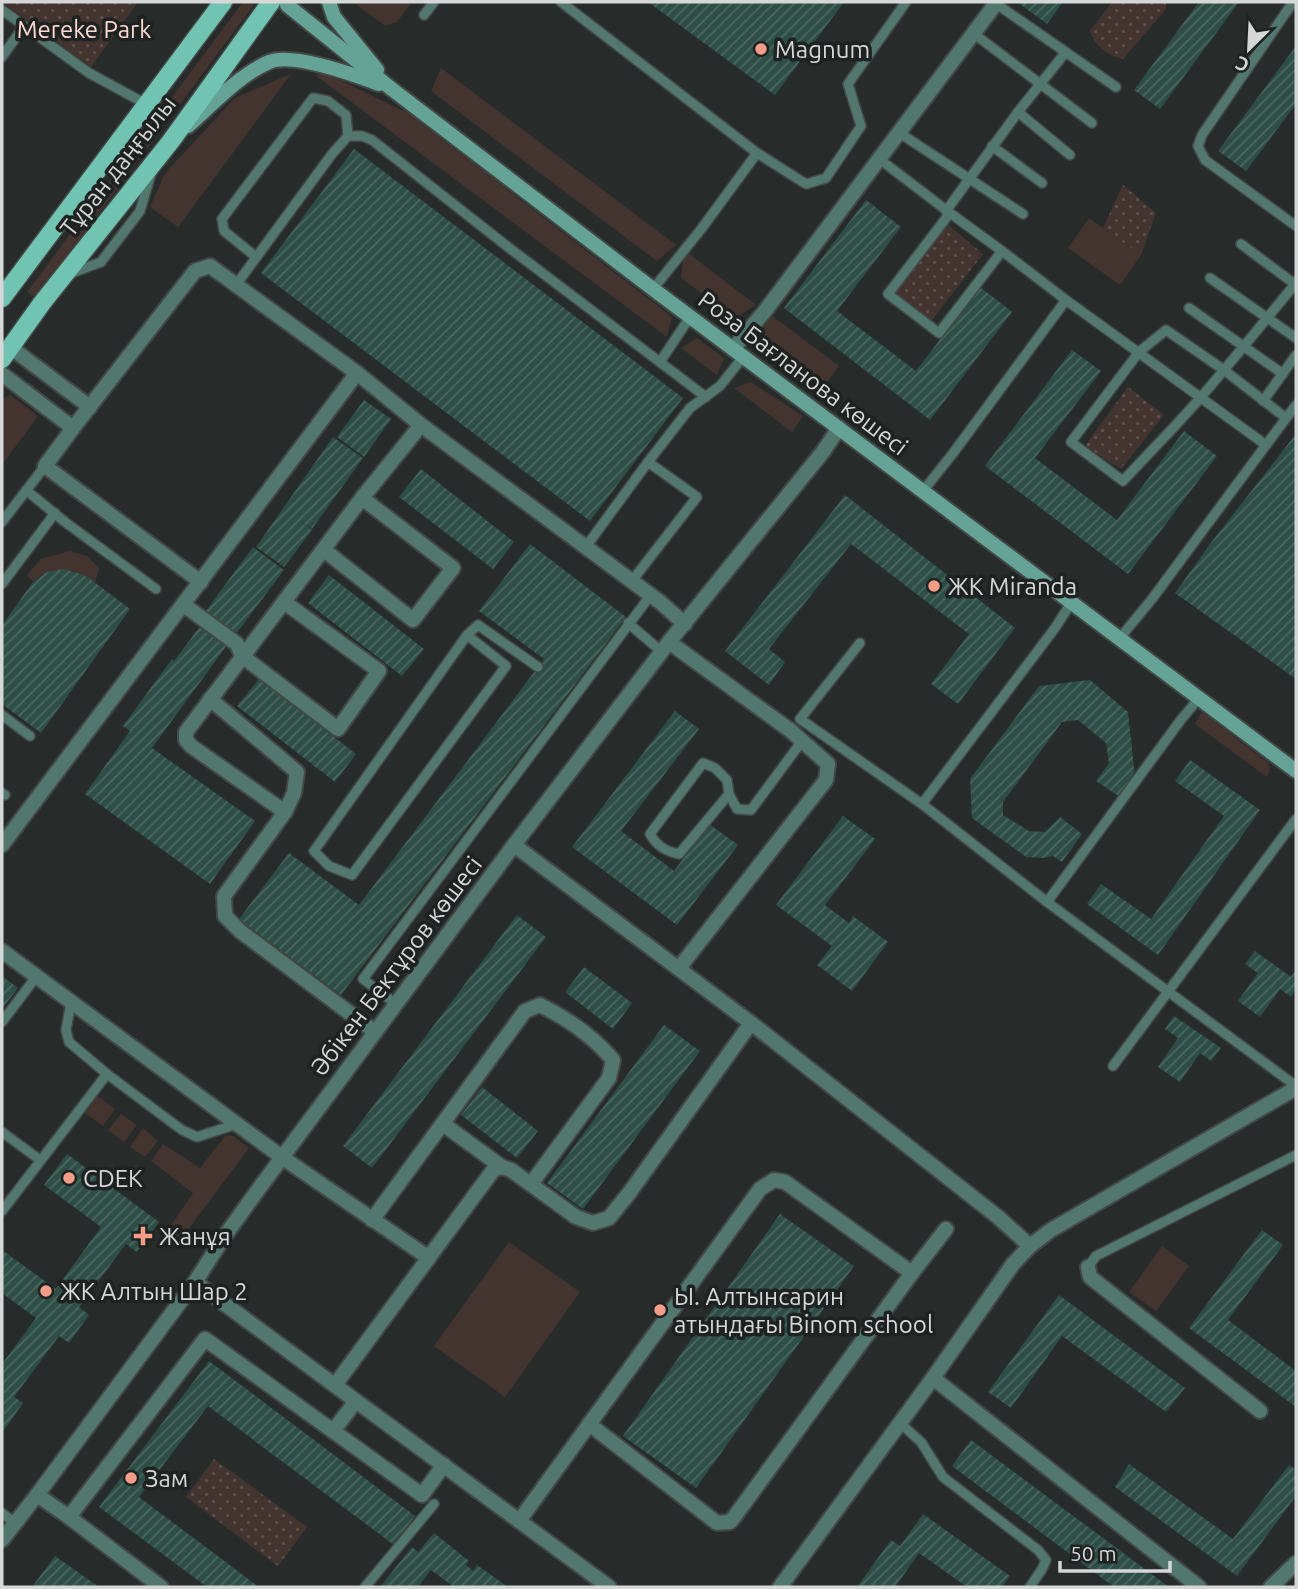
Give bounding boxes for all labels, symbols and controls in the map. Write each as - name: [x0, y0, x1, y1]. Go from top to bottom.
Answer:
- north arrow: [1214, 14, 1284, 84]
- park label: Mereke Park: [17, 16, 151, 43]
- place label: Magnum: [775, 36, 870, 63]
- marker: Magnum: [753, 41, 769, 57]
- text: С: [1232, 52, 1252, 77]
- street label: Тұран даңғылы: [55, 90, 181, 242]
- street label: Роза Бағланова көшесі: [693, 286, 913, 460]
- place label: ЖК Miranda: [948, 573, 1077, 600]
- marker: ЖК Miranda: [926, 578, 942, 594]
- street label: Әбікен Бектұров көшесі: [305, 851, 487, 1081]
- place label: CDEK: [83, 1165, 143, 1192]
- marker: CDEK: [61, 1170, 77, 1186]
- place label: Жанұя: [159, 1223, 231, 1250]
- marker: Жанұя: [133, 1226, 153, 1246]
- place label: ЖК Алтын Шар 2: [60, 1278, 248, 1305]
- marker: ЖК Алтын Шар 2: [38, 1283, 54, 1299]
- place label: Ы. Алтынсарин атындағы Binom school: [674, 1283, 933, 1338]
- marker: Ы. Алтынсарин атындағы Binom school: [652, 1302, 668, 1318]
- place label: Зам: [145, 1465, 188, 1492]
- marker: Зам: [123, 1470, 139, 1486]
- scale bar: [1060, 1530, 1170, 1574]
- text: 50 m: [1070, 1541, 1117, 1565]

